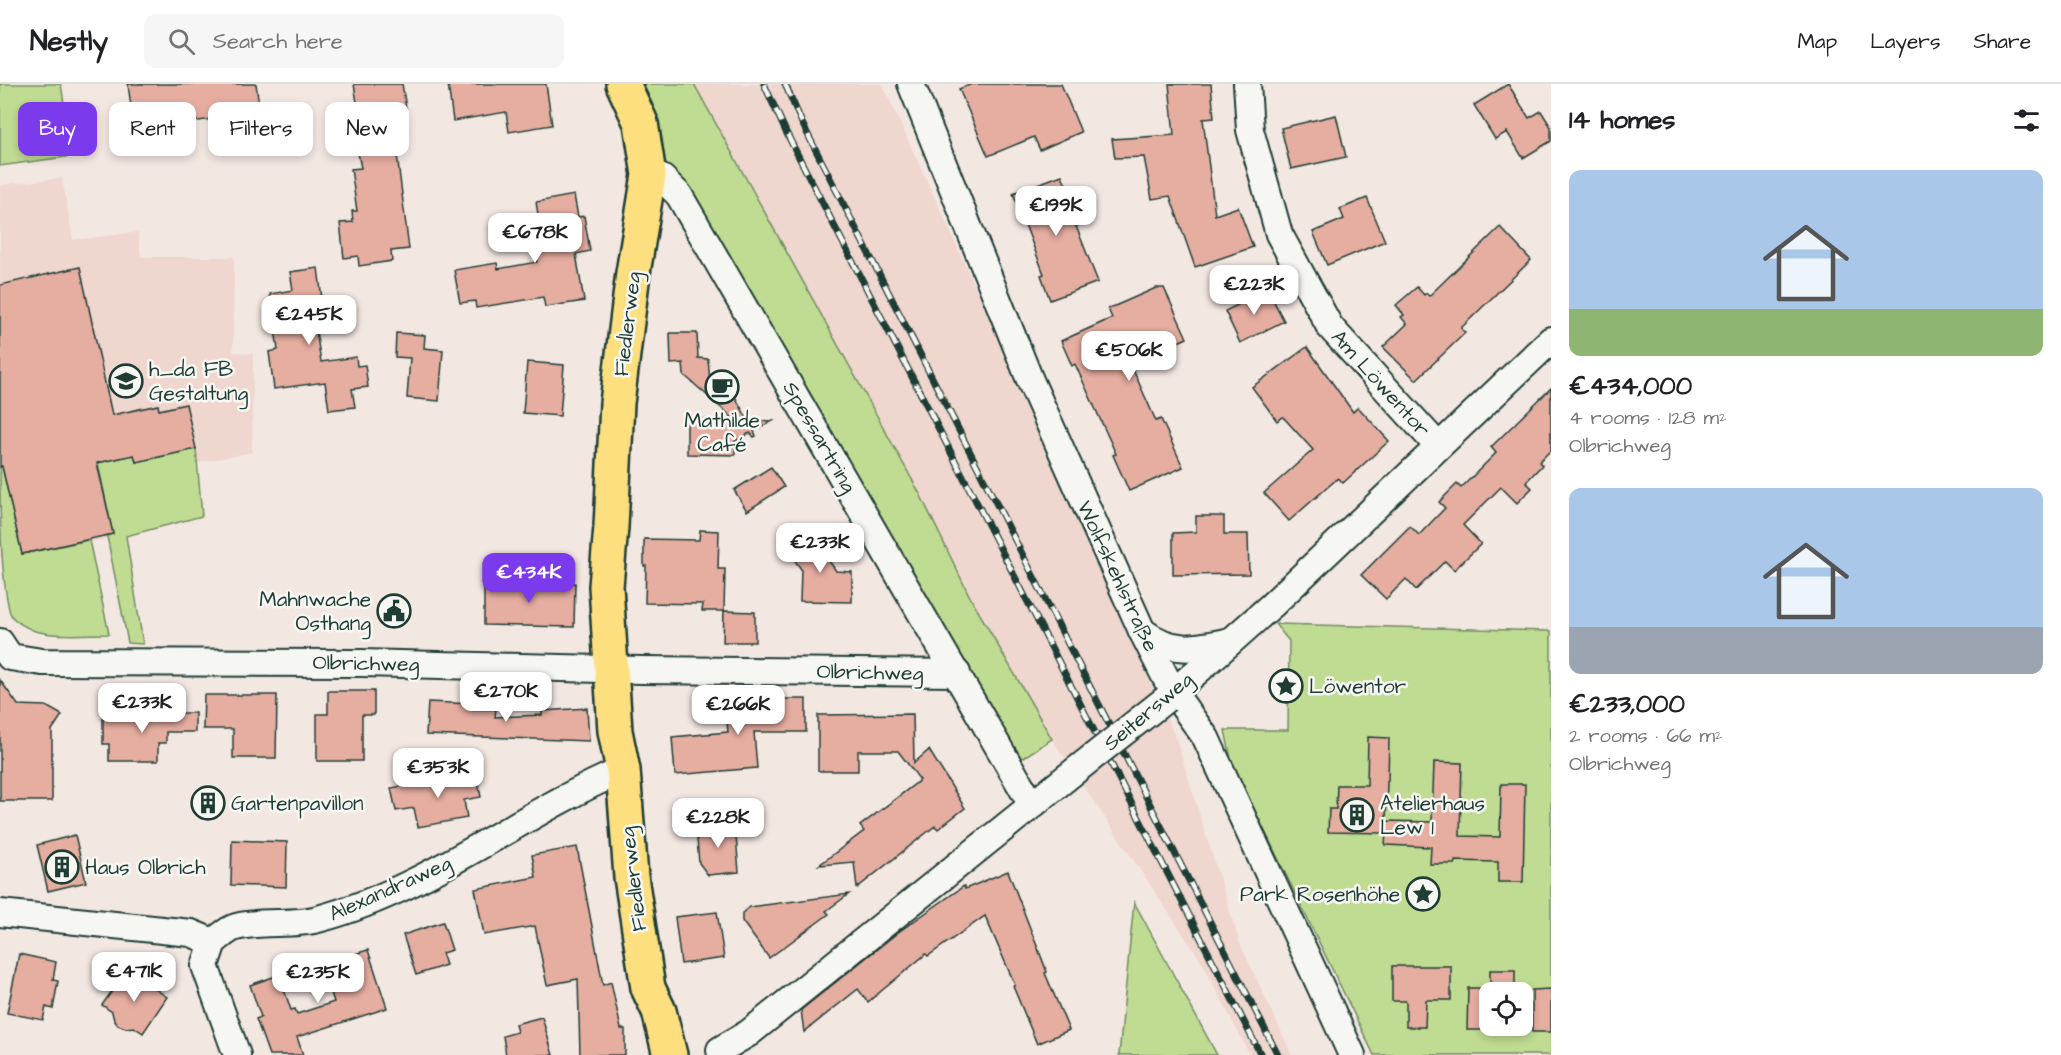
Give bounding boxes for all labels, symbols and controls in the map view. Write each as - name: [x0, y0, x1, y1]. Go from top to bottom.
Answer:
- search box: [144, 14, 564, 68]
- text: Nestly: [30, 22, 108, 61]
- icon: search: [165, 25, 198, 58]
- text: Search here: [213, 26, 343, 57]
- text: Map: [1797, 27, 1837, 56]
- text: Layers: [1870, 27, 1940, 56]
- text: Share: [1973, 27, 2031, 56]
- chip: Buy: [18, 102, 97, 156]
- chip: Rent: [109, 102, 196, 156]
- chip: Filters: [208, 102, 313, 156]
- chip: New: [325, 102, 409, 156]
- text: 14 homes: [1569, 102, 1675, 138]
- icon: filters: [2010, 104, 2043, 137]
- pin: €199K: [1014, 186, 1098, 237]
- text: €199K: [1029, 191, 1083, 219]
- icon: home: [1752, 209, 1860, 317]
- pin: €678K: [493, 213, 577, 264]
- text: €678K: [502, 218, 568, 246]
- pin: €223K: [1212, 265, 1296, 316]
- street label: Fiedlerweg: [607, 270, 650, 378]
- text: €223K: [1223, 270, 1285, 298]
- pin: €245K: [267, 295, 351, 346]
- text: €245K: [275, 300, 343, 328]
- street label: Am Löwentor: [1325, 323, 1437, 444]
- pin: €506K: [1087, 331, 1171, 382]
- text: €506K: [1095, 336, 1163, 364]
- place label: h_da FB Gestaltung: [149, 355, 249, 410]
- school or university icon: h_da FB Gestaltung: [108, 363, 144, 399]
- text: €434,000: [1569, 368, 1692, 404]
- cafe icon: Mathilde Café: [704, 369, 740, 405]
- street label: Spessartring: [774, 376, 863, 500]
- text: 4 rooms · 128 m²: [1569, 404, 1727, 432]
- place label: Mathilde Café: [684, 406, 760, 459]
- text: Olbrichweg: [1569, 432, 1671, 460]
- street label: Wolfskehlstraße: [1070, 496, 1165, 656]
- pin: €233K: [778, 523, 862, 574]
- icon: home: [1752, 527, 1860, 635]
- text: €233K: [790, 528, 850, 556]
- pin: €434K: [487, 553, 571, 604]
- text: €434K: [496, 558, 562, 586]
- place label: Mahnwache Osthang: [259, 585, 371, 640]
- public building icon: Mahnwache Osthang: [376, 593, 412, 629]
- street label: Olbrichweg: [312, 648, 420, 681]
- street label: Olbrichweg: [816, 657, 924, 690]
- street label: Seitersweg: [1097, 665, 1201, 759]
- place icon: Löwentor: [1268, 668, 1304, 704]
- pin: €270K: [464, 672, 548, 723]
- place label: Löwentor: [1309, 672, 1406, 701]
- text: €270K: [474, 677, 538, 705]
- pin: €233K: [100, 683, 184, 734]
- pin: €266K: [696, 685, 780, 736]
- text: €233,000: [1569, 686, 1685, 722]
- text: €233K: [112, 688, 172, 716]
- text: €266K: [706, 690, 770, 718]
- text: 2 rooms · 66 m²: [1569, 722, 1723, 750]
- pin: €353K: [396, 748, 480, 799]
- text: Olbrichweg: [1569, 750, 1671, 778]
- text: €353K: [407, 753, 469, 781]
- building icon: Gartenpavillon: [190, 785, 226, 821]
- place label: Gartenpavillon: [231, 789, 364, 819]
- place label: Atelierhaus Lew 1: [1380, 789, 1485, 842]
- building icon: Atelierhaus Lew 1: [1339, 797, 1375, 833]
- pin: €228K: [676, 798, 760, 849]
- text: €228K: [686, 803, 750, 831]
- street label: Fiedlerweg: [613, 825, 656, 933]
- street label: Alexandraweg: [324, 848, 457, 930]
- building icon: Haus Olbrich: [44, 849, 80, 885]
- place label: Haus Olbrich: [85, 853, 206, 882]
- place icon: Park Rosenhöhe: [1405, 876, 1441, 912]
- place label: Park Rosenhöhe: [1240, 880, 1400, 909]
- pin: €471K: [92, 952, 176, 1003]
- pin: €235K: [276, 953, 360, 1004]
- text: €471K: [106, 957, 162, 985]
- text: €235K: [286, 958, 350, 986]
- map controls: [1479, 982, 1533, 1036]
- button: locate: [1479, 982, 1533, 1036]

